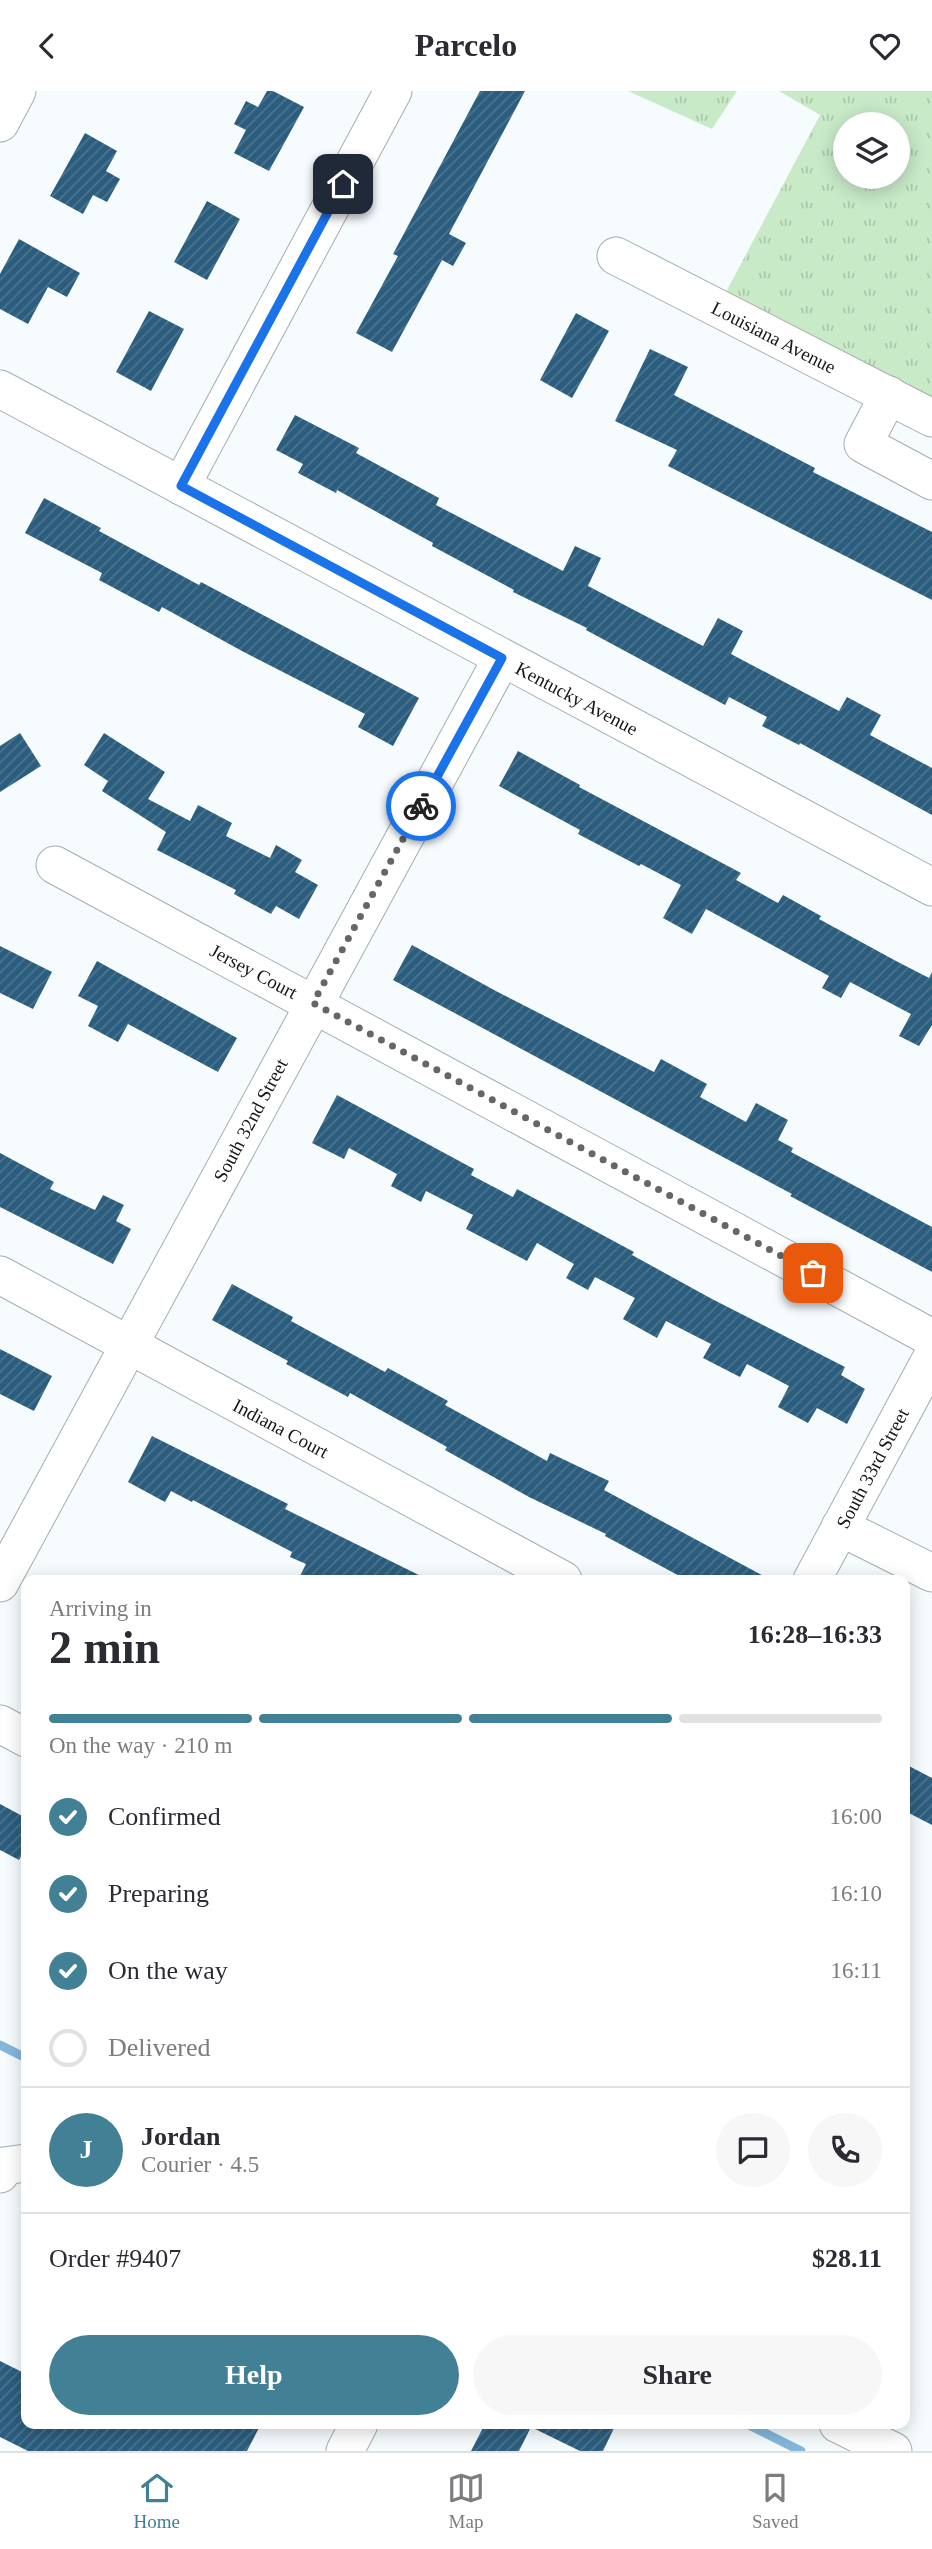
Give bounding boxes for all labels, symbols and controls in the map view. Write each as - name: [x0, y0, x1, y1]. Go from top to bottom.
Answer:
- icon: back: [28, 27, 66, 65]
- text: Parcelo: [415, 27, 517, 63]
- icon: heart: [866, 27, 904, 65]
- map controls: [833, 112, 910, 189]
- button: layers: [833, 112, 910, 189]
- pin: [313, 154, 373, 214]
- icon: home: [324, 165, 362, 203]
- street label: Louisiana Avenue: [708, 297, 839, 378]
- street label: Kentucky Avenue: [512, 657, 641, 739]
- courier: [386, 771, 456, 841]
- icon: bike: [402, 787, 440, 825]
- street label: Jersey Court: [207, 940, 301, 1003]
- street label: South 32nd Street: [209, 1055, 292, 1185]
- pin: [783, 1243, 843, 1303]
- icon: bag: [794, 1254, 832, 1292]
- street label: Indiana Court: [229, 1395, 333, 1463]
- street label: South 33rd Street: [832, 1404, 913, 1532]
- text: Arriving in: [49, 1596, 152, 1621]
- text: 16:28–16:33: [748, 1620, 882, 1649]
- text: 2 min: [49, 1622, 160, 1673]
- text: On the way · 210 m: [49, 1733, 232, 1758]
- icon: check: [49, 1798, 87, 1836]
- text: Confirmed: [108, 1802, 221, 1831]
- text: 16:00: [830, 1804, 882, 1829]
- icon: check: [49, 1875, 87, 1913]
- text: Preparing: [108, 1879, 209, 1908]
- text: 16:10: [830, 1881, 882, 1906]
- icon: check: [49, 1952, 87, 1990]
- text: On the way: [108, 1956, 228, 1985]
- text: 16:11: [830, 1958, 882, 1983]
- text: Delivered: [108, 2033, 211, 2062]
- button: chat: [716, 2113, 790, 2187]
- button: phone: [808, 2113, 882, 2187]
- text: Jordan: [141, 2122, 220, 2151]
- text: J: [80, 2135, 93, 2164]
- text: Courier · 4.5: [141, 2152, 259, 2177]
- text: Order #9407: [49, 2244, 181, 2273]
- text: $28.11: [812, 2244, 882, 2273]
- button: Help: [49, 2335, 459, 2415]
- button: Share: [473, 2335, 882, 2415]
- tab: Home: [134, 2469, 180, 2533]
- tab: Map: [447, 2469, 485, 2533]
- tab: Saved: [752, 2469, 798, 2533]

